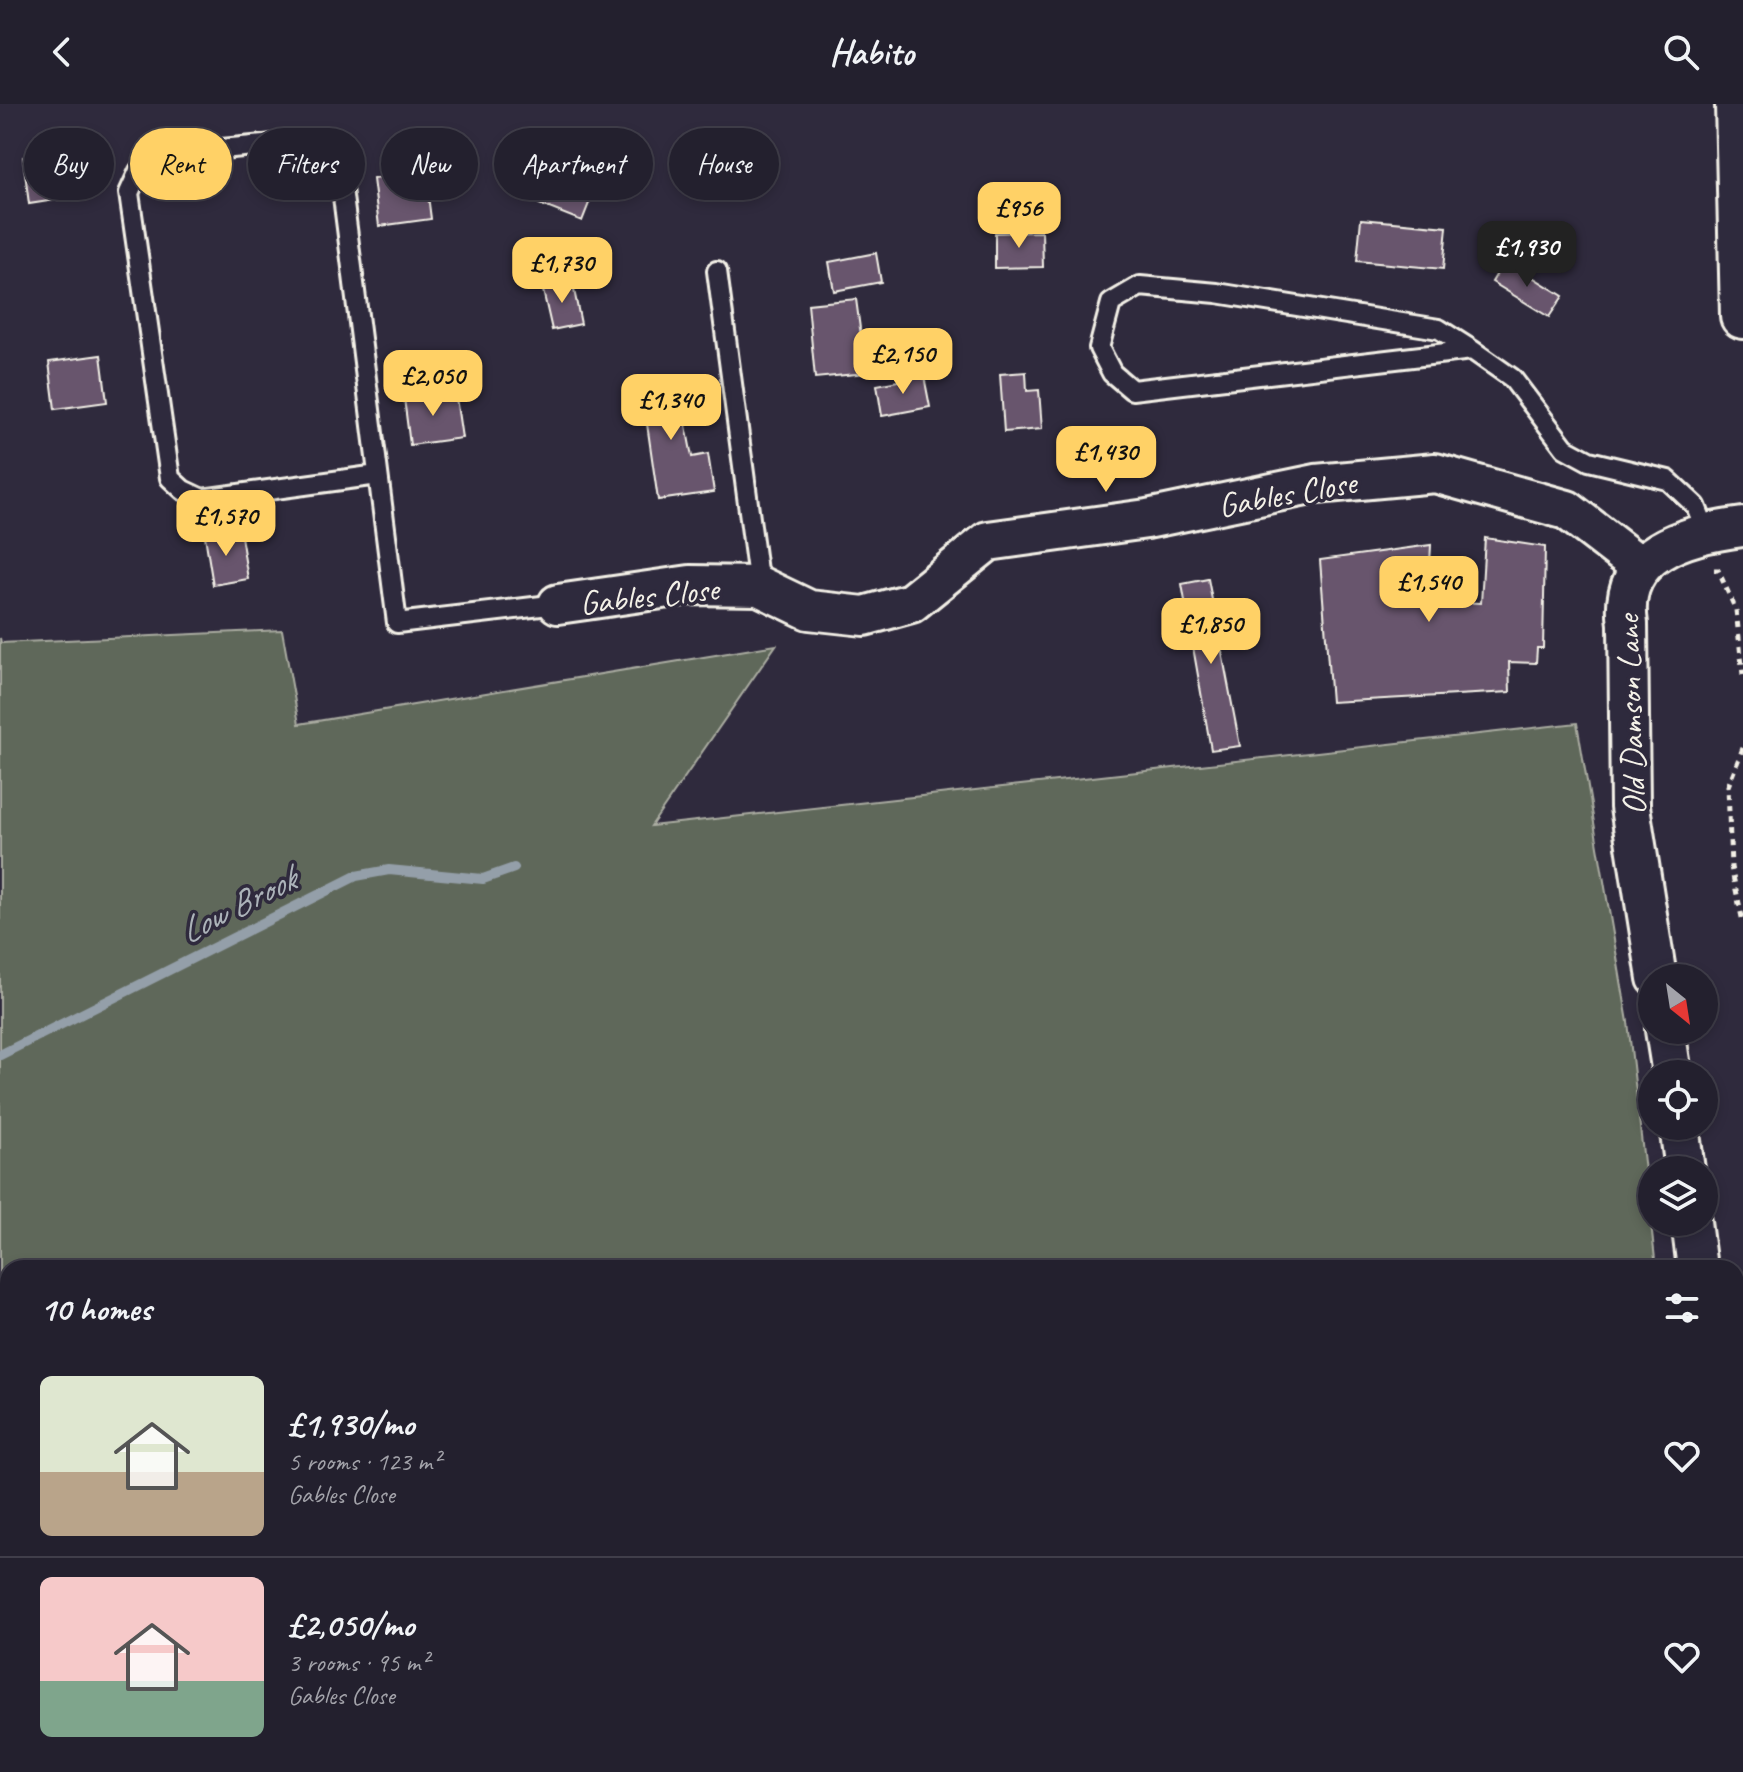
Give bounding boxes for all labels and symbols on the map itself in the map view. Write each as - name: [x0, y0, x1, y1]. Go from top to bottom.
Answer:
- pin: £956: [972, 182, 1066, 250]
- pin: £1,930: [1462, 221, 1592, 289]
- pin: £1,730: [497, 237, 627, 305]
- pin: £2,150: [838, 328, 968, 396]
- pin: £2,050: [368, 350, 498, 418]
- pin: £1,340: [606, 374, 736, 442]
- pin: £1,430: [1041, 426, 1171, 494]
- street label: Gables Close: [1215, 460, 1362, 527]
- pin: £1,570: [161, 490, 291, 558]
- pin: £1,540: [1364, 556, 1494, 624]
- street label: Gables Close: [577, 567, 724, 624]
- pin: £1,850: [1146, 598, 1276, 666]
- street label: Old Damson Lane: [1605, 611, 1655, 816]
- water label: Low Brook: [171, 853, 310, 954]
- north arrow: [1638, 964, 1718, 1044]

